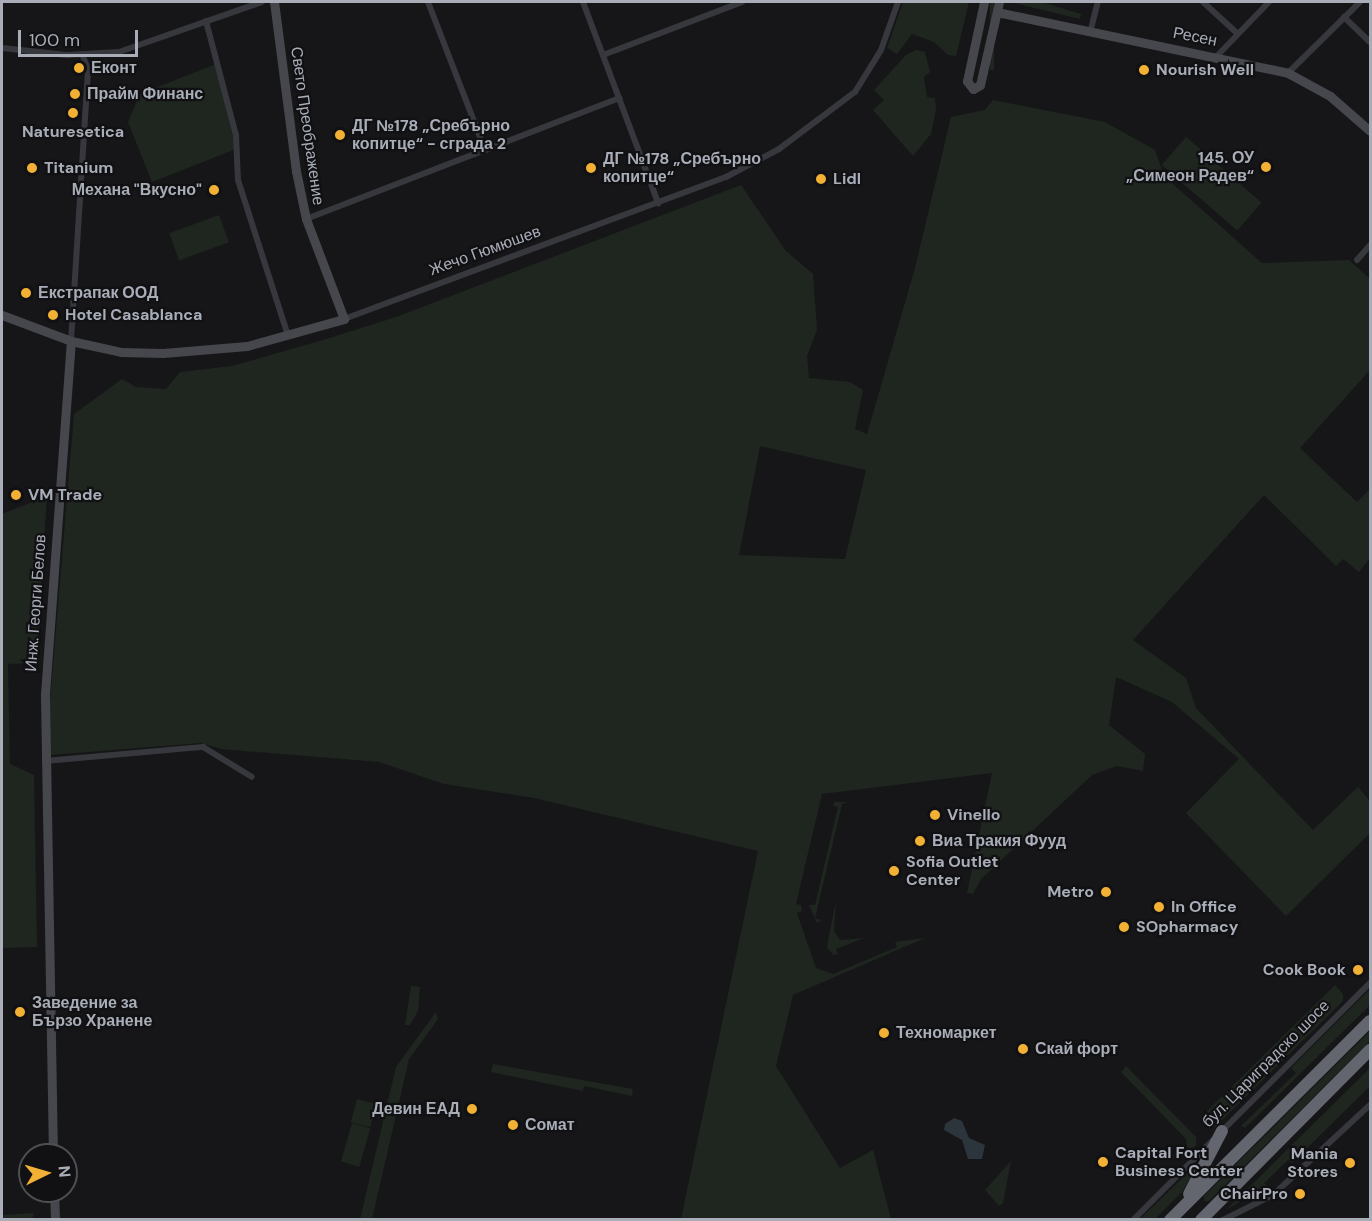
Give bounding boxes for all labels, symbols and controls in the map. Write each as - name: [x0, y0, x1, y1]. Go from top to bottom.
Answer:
- scale bar: [21, 18, 141, 56]
- street label: Ресен: [1171, 23, 1219, 51]
- text: 100 m: [29, 28, 80, 52]
- street label: Свето Преображение: [286, 45, 328, 207]
- place label: Еконт: [91, 58, 137, 78]
- place label: Nourish Well: [1156, 60, 1254, 80]
- marker: Еконт: [72, 61, 86, 75]
- marker: Nourish Well: [1137, 63, 1151, 77]
- place label: Прайм Финанс: [87, 84, 203, 104]
- marker: Прайм Финанс: [68, 87, 82, 101]
- marker: Naturesetica: [66, 106, 80, 120]
- place label: ДГ №178 „Сребърно копитце“ - сграда 2: [352, 116, 510, 154]
- place label: Naturesetica: [22, 122, 124, 142]
- marker: ДГ №178 „Сребърно копитце“ - сграда 2: [333, 128, 347, 142]
- place label: 145. ОУ „Симеон Радев“: [1126, 148, 1254, 186]
- place label: ДГ №178 „Сребърно копитце“: [603, 149, 761, 187]
- place label: Titanium: [44, 158, 113, 178]
- marker: 145. ОУ „Симеон Радев“: [1259, 160, 1273, 174]
- marker: Titanium: [25, 161, 39, 175]
- marker: ДГ №178 „Сребърно копитце“: [584, 161, 598, 175]
- place label: Lidl: [833, 169, 861, 189]
- marker: Lidl: [814, 172, 828, 186]
- place label: Механа "Вкусно": [72, 180, 202, 200]
- marker: Механа "Вкусно": [207, 183, 221, 197]
- street label: Жечо Гюмюшев: [427, 222, 543, 280]
- place label: Екстрапак ООД: [38, 283, 158, 303]
- marker: Екстрапак ООД: [19, 286, 33, 300]
- place label: Hotel Casablanca: [65, 305, 202, 325]
- marker: Hotel Casablanca: [46, 308, 60, 322]
- place label: VM Trade: [28, 485, 102, 505]
- marker: VM Trade: [9, 488, 23, 502]
- street label: Инж. Георги Белов: [22, 534, 50, 672]
- place label: Vinello: [947, 805, 1000, 825]
- marker: Vinello: [928, 808, 942, 822]
- place label: Виа Тракия Фууд: [932, 831, 1066, 851]
- marker: Виа Тракия Фууд: [913, 834, 927, 848]
- place label: Sofia Outlet Center: [906, 852, 998, 890]
- marker: Sofia Outlet Center: [887, 864, 901, 878]
- place label: Metro: [1047, 882, 1094, 902]
- marker: Metro: [1099, 885, 1113, 899]
- place label: In Office: [1171, 897, 1237, 917]
- marker: In Office: [1152, 900, 1166, 914]
- place label: SOpharmacy: [1136, 917, 1238, 937]
- marker: SOpharmacy: [1117, 920, 1131, 934]
- place label: Cook Book: [1263, 960, 1346, 980]
- marker: Cook Book: [1351, 963, 1365, 977]
- place label: Заведение за Бързо Хранене: [32, 993, 152, 1031]
- street label: бул. Цариградско шосе: [1198, 996, 1334, 1132]
- marker: Заведение за Бързо Хранене: [13, 1005, 27, 1019]
- place label: Техномаркет: [896, 1023, 997, 1043]
- marker: Техномаркет: [877, 1026, 891, 1040]
- place label: Скай форт: [1035, 1039, 1118, 1059]
- marker: Скай форт: [1016, 1042, 1030, 1056]
- place label: Девин ЕАД: [372, 1099, 460, 1119]
- marker: Девин ЕАД: [465, 1102, 479, 1116]
- place label: Сомат: [525, 1115, 574, 1135]
- marker: Сомат: [506, 1118, 520, 1132]
- north arrow: [18, 1143, 78, 1203]
- place label: Capital Fort Business Center: [1115, 1143, 1242, 1181]
- place label: Mania Stores: [1287, 1144, 1338, 1182]
- marker: Capital Fort Business Center: [1096, 1155, 1110, 1169]
- marker: Mania Stores: [1343, 1156, 1357, 1170]
- text: N: [53, 1165, 75, 1178]
- place label: ChairPro: [1220, 1184, 1288, 1204]
- marker: ChairPro: [1293, 1187, 1307, 1201]

